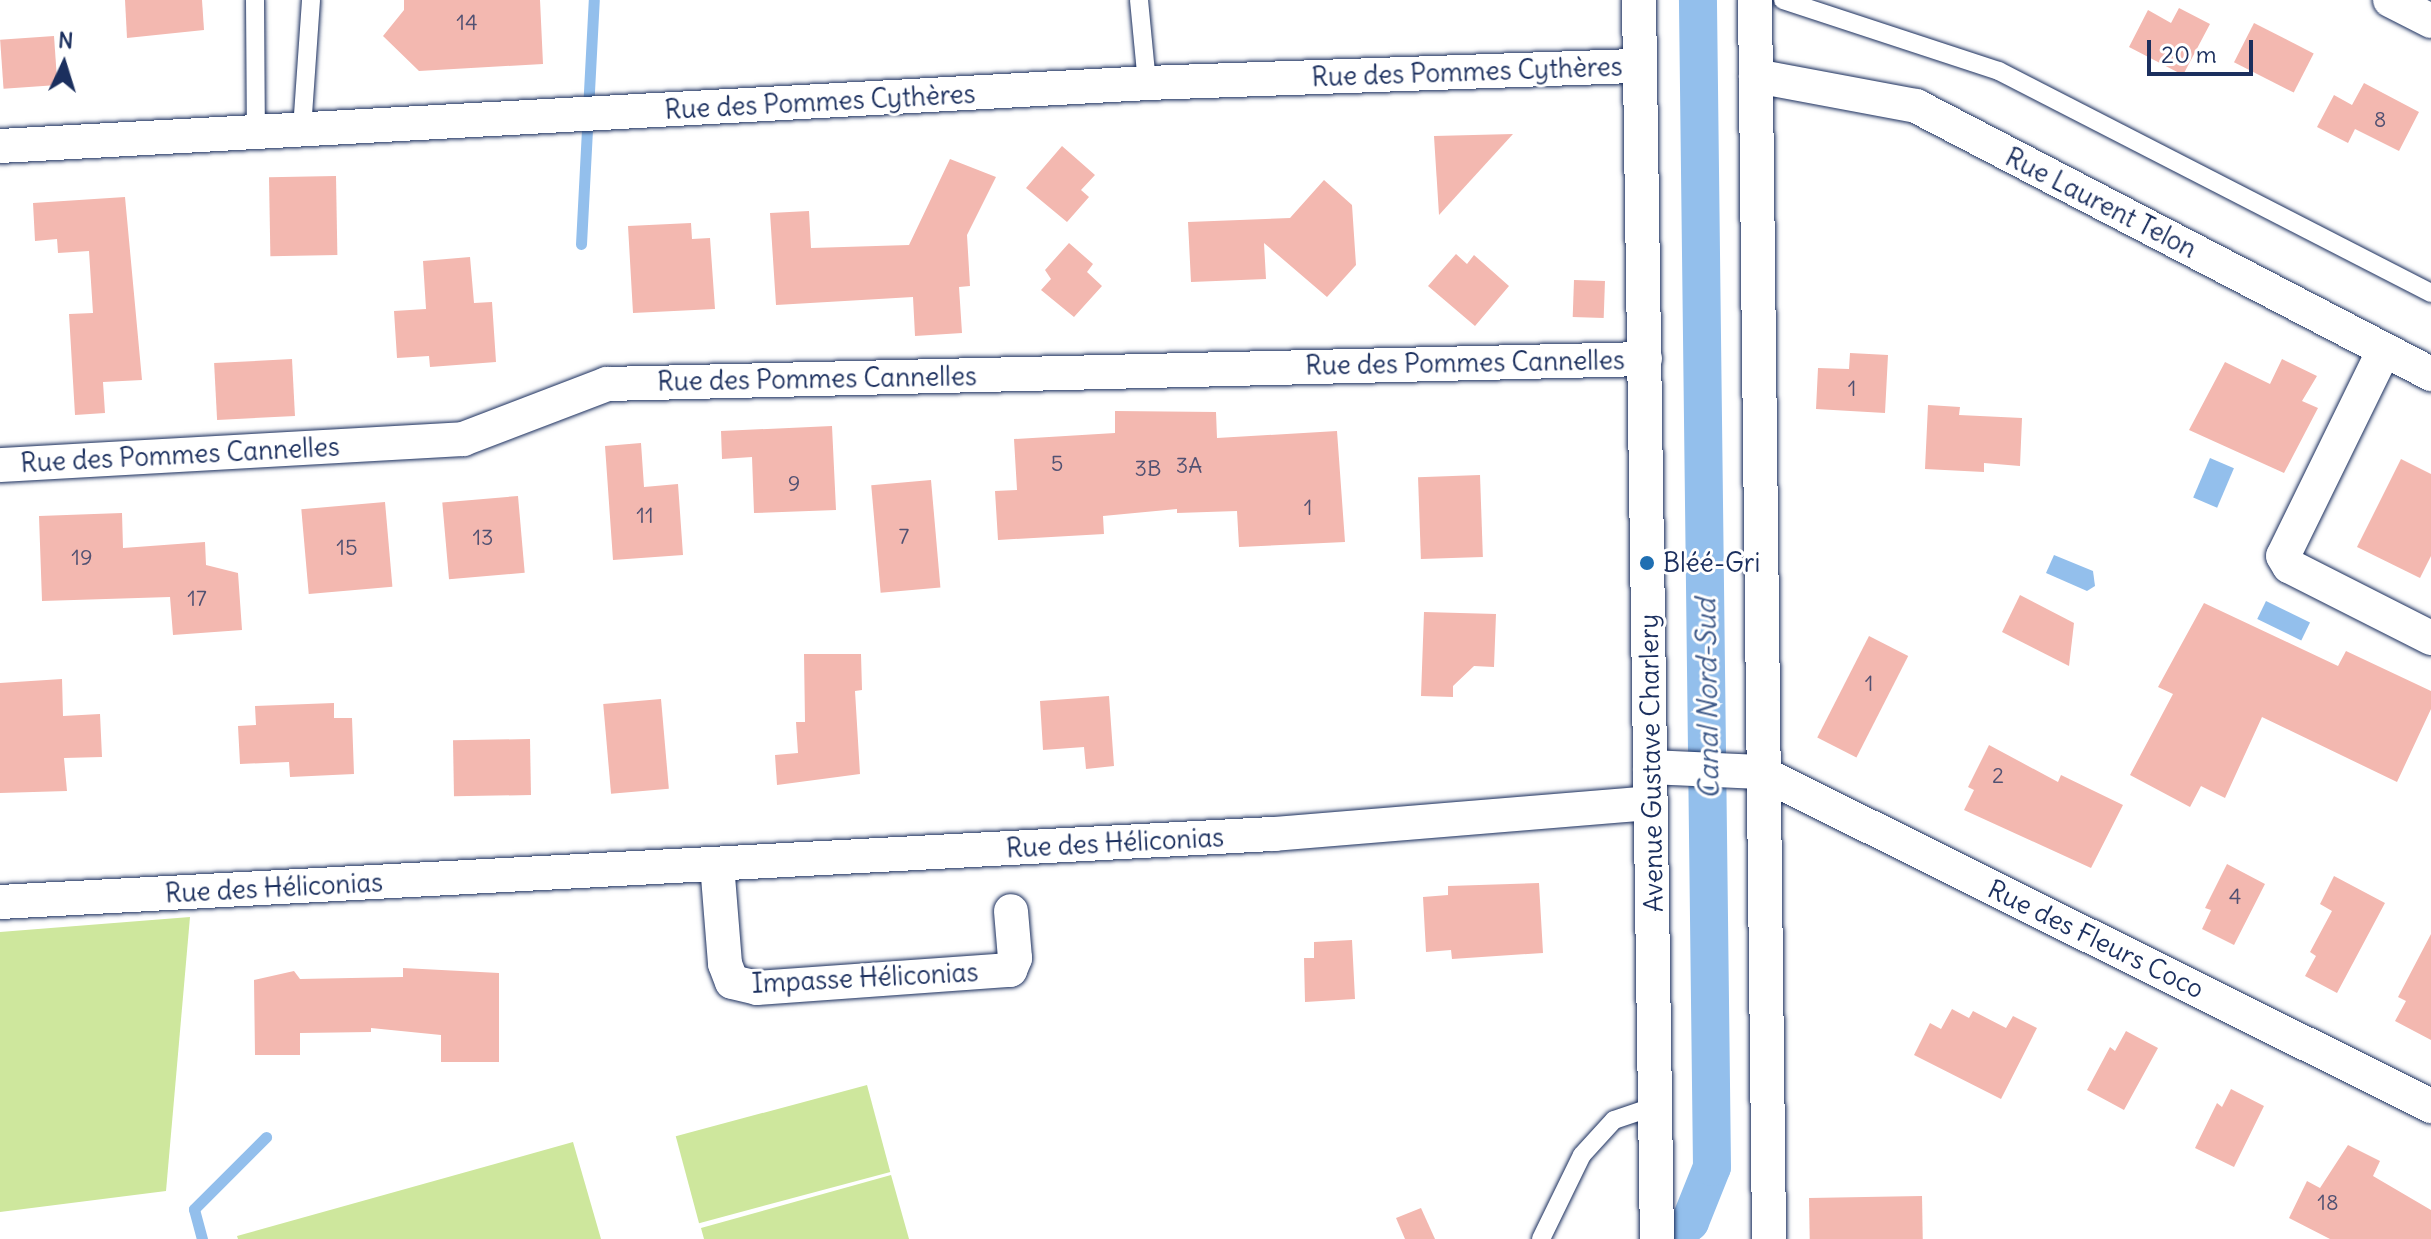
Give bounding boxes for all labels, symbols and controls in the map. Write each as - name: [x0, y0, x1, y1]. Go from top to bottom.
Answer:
- house number: 14: [456, 10, 478, 36]
- north arrow: [24, 24, 104, 104]
- scale bar: [2151, 24, 2257, 74]
- text: N: [57, 26, 74, 55]
- text: 20 m: [2161, 39, 2217, 69]
- street label: Rue des Pommes Cythères: [1311, 51, 1623, 93]
- street label: Rue des Pommes Cythères: [664, 78, 976, 126]
- house number: 8: [2374, 107, 2386, 133]
- street label: Rue Laurent Telon: [2000, 141, 2202, 265]
- street label: Rue des Pommes Cannelles: [1305, 345, 1625, 381]
- street label: Rue des Pommes Cannelles: [657, 361, 977, 397]
- house number: 1: [1848, 376, 1856, 402]
- street label: Rue des Pommes Cannelles: [20, 431, 340, 479]
- house number: 5: [1051, 451, 1063, 477]
- house number: 3A: [1176, 453, 1202, 479]
- house number: 3B: [1135, 456, 1161, 482]
- house number: 9: [788, 471, 800, 497]
- house number: 1: [1304, 495, 1312, 521]
- house number: 11: [636, 503, 654, 529]
- house number: 7: [899, 524, 909, 550]
- house number: 13: [472, 525, 494, 551]
- house number: 15: [336, 535, 358, 561]
- house number: 19: [71, 545, 93, 571]
- place label: Bléé-Gri: [1663, 547, 1760, 579]
- marker: Bléé-Gri: [1638, 554, 1656, 572]
- house number: 17: [187, 586, 207, 612]
- water label: Canal Nord-Sud: [1688, 598, 1726, 800]
- street label: Avenue Gustave Charlery: [1633, 614, 1669, 912]
- house number: 1: [1865, 671, 1873, 697]
- house number: 2: [1992, 763, 2004, 789]
- street label: Rue des Héliconias: [1005, 822, 1225, 864]
- street label: Rue des Héliconias: [164, 867, 384, 909]
- street label: Rue des Fleurs Coco: [1983, 873, 2209, 1005]
- house number: 4: [2229, 884, 2241, 910]
- street label: Impasse Héliconias: [751, 956, 979, 1000]
- house number: 18: [2317, 1190, 2339, 1216]

